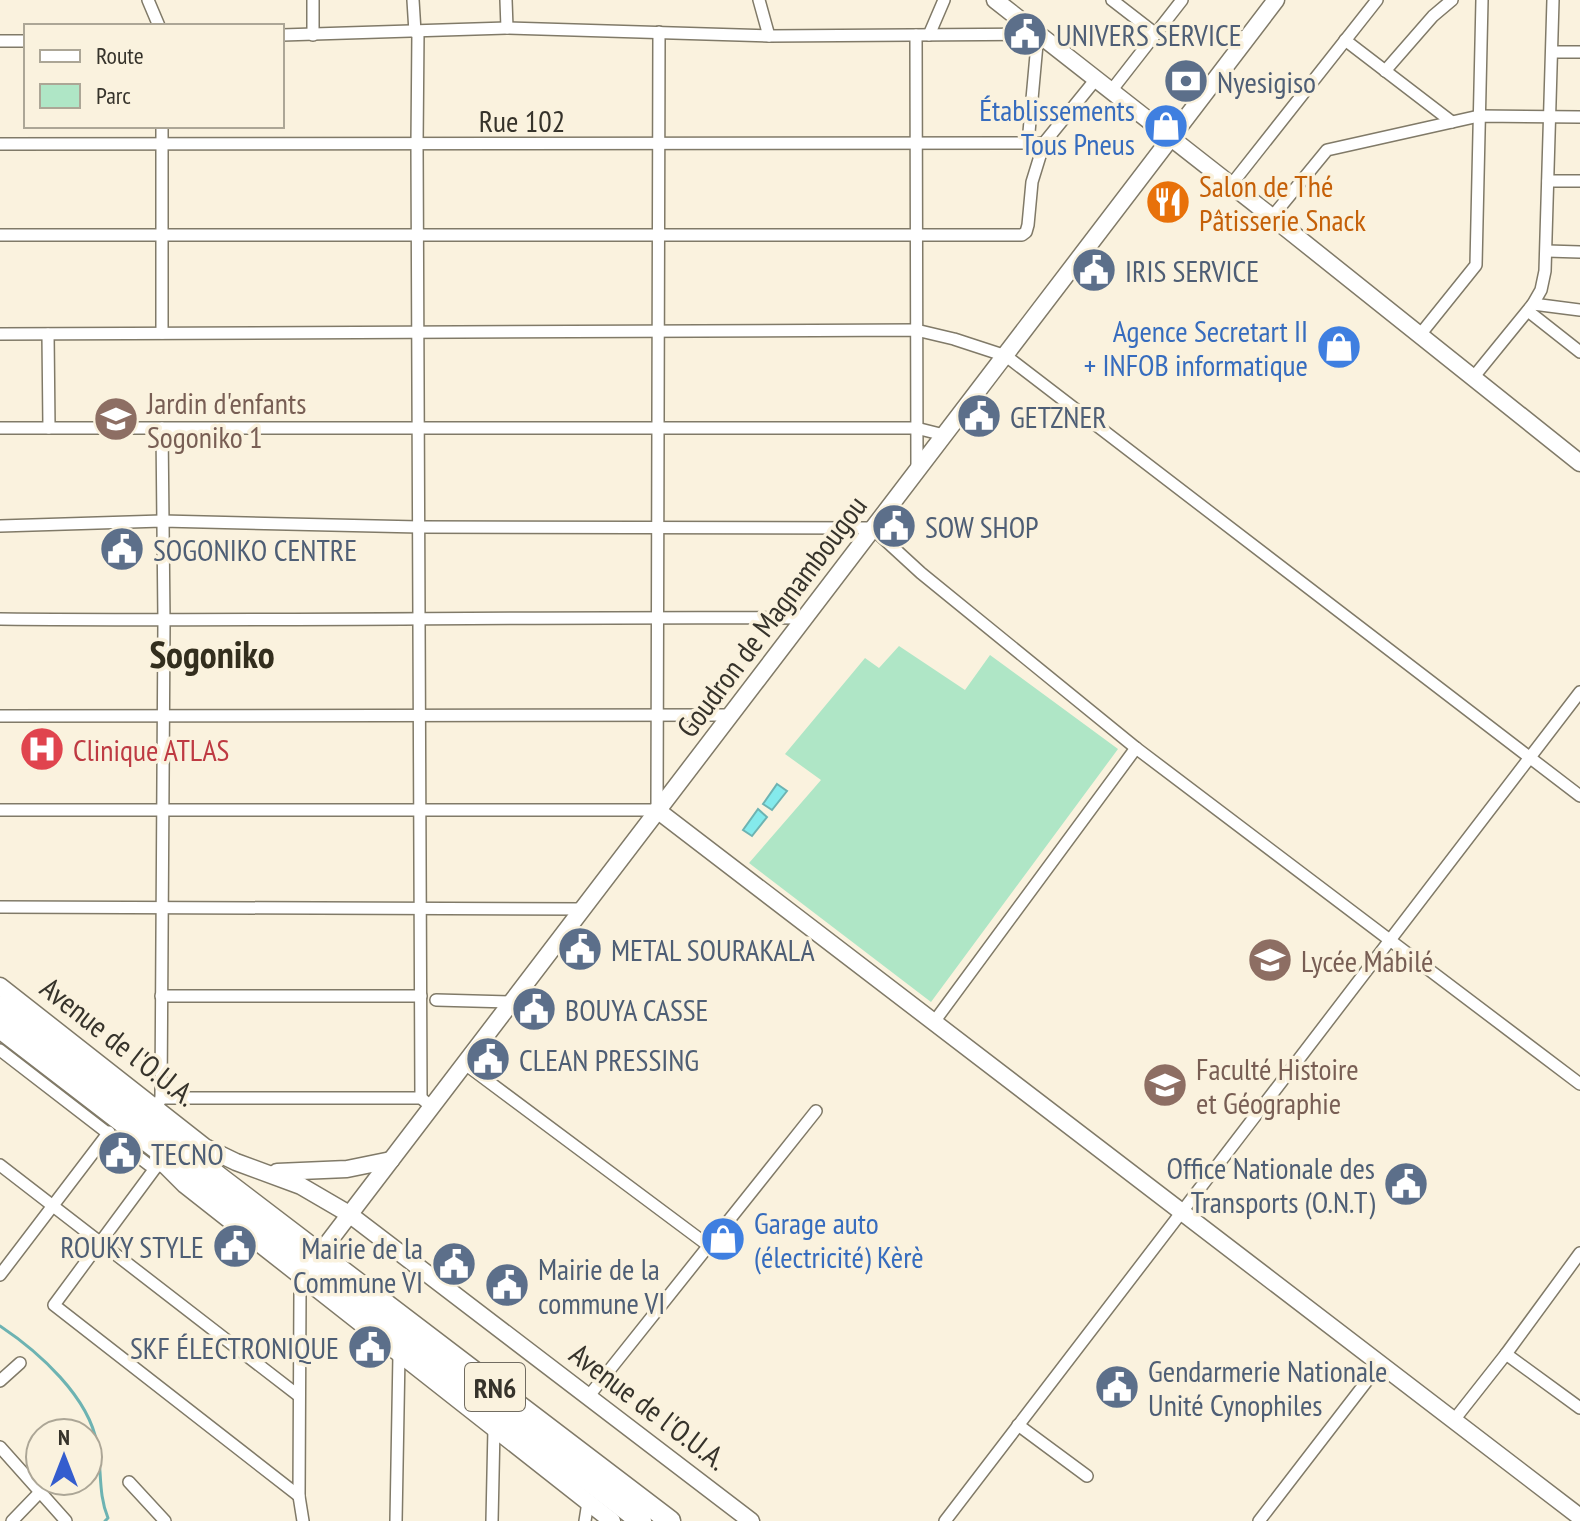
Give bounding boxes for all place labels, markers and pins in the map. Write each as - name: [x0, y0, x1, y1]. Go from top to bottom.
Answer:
- public building icon: UNIVERS SERVICE: [1001, 10, 1049, 58]
- place label: UNIVERS SERVICE: [1056, 15, 1242, 54]
- bank icon: Nyesigiso: [1162, 57, 1210, 105]
- place label: Nyesigiso: [1217, 62, 1316, 101]
- place label: Établissements Tous Pneus: [979, 90, 1135, 163]
- shop icon: Établissements Tous Pneus: [1142, 102, 1190, 150]
- place label: Salon de Thé Pâtisserie Snack: [1199, 166, 1366, 239]
- restaurant icon: Salon de Thé Pâtisserie Snack: [1144, 178, 1192, 226]
- public building icon: IRIS SERVICE: [1070, 246, 1118, 294]
- place label: IRIS SERVICE: [1125, 251, 1259, 290]
- place label: Agence Secretart II + INFOB informatique: [1084, 311, 1308, 384]
- shop icon: Agence Secretart II + INFOB informatique: [1315, 323, 1363, 371]
- place label: Jardin d'enfants Sogoniko 1: [146, 383, 306, 456]
- public building icon: GETZNER: [955, 392, 1003, 440]
- school or university icon: Jardin d'enfants Sogoniko 1: [92, 395, 140, 443]
- place label: GETZNER: [1010, 397, 1107, 436]
- public building icon: SOW SHOP: [870, 502, 918, 550]
- place label: SOW SHOP: [925, 507, 1039, 546]
- public building icon: SOGONIKO CENTRE: [98, 525, 146, 573]
- place label: SOGONIKO CENTRE: [153, 530, 357, 569]
- hospital icon: Clinique ATLAS: [18, 725, 66, 773]
- place label: Clinique ATLAS: [73, 730, 229, 769]
- public building icon: METAL SOURAKALA: [556, 925, 604, 973]
- place label: METAL SOURAKALA: [611, 930, 815, 969]
- school or university icon: Lycée Mabilé: [1246, 936, 1294, 984]
- place label: Lycée Mabilé: [1301, 941, 1434, 980]
- public building icon: BOUYA CASSE: [510, 985, 558, 1033]
- place label: BOUYA CASSE: [565, 990, 708, 1029]
- public building icon: CLEAN PRESSING: [464, 1035, 512, 1083]
- place label: CLEAN PRESSING: [519, 1040, 699, 1079]
- place label: Faculté Histoire et Géographie: [1196, 1049, 1359, 1122]
- school or university icon: Faculté Histoire et Géographie: [1141, 1061, 1189, 1109]
- public building icon: TECNO: [96, 1129, 144, 1177]
- place label: TECNO: [151, 1134, 224, 1173]
- place label: Office Nationale des Transports (O.N.T): [1167, 1148, 1375, 1221]
- public building icon: Office Nationale des Transports (O.N.T): [1382, 1160, 1430, 1208]
- place label: Garage auto (électricité) Kèrè: [754, 1203, 924, 1276]
- shop icon: Garage auto (électricité) Kèrè: [699, 1215, 747, 1263]
- public building icon: ROUKY STYLE: [211, 1222, 259, 1270]
- place label: ROUKY STYLE: [60, 1227, 204, 1266]
- place label: Mairie de la Commune VI: [293, 1228, 423, 1301]
- public building icon: Mairie de la Commune VI: [430, 1240, 478, 1288]
- place label: Mairie de la commune VI: [538, 1249, 665, 1322]
- public building icon: Mairie de la commune VI: [483, 1261, 531, 1309]
- public building icon: SKF ÉLECTRONIQUE: [346, 1323, 394, 1371]
- place label: SKF ÉLECTRONIQUE: [130, 1328, 339, 1367]
- place label: Gendarmerie Nationale Unité Cynophiles: [1148, 1351, 1387, 1424]
- public building icon: Gendarmerie Nationale Unité Cynophiles: [1093, 1363, 1141, 1411]

